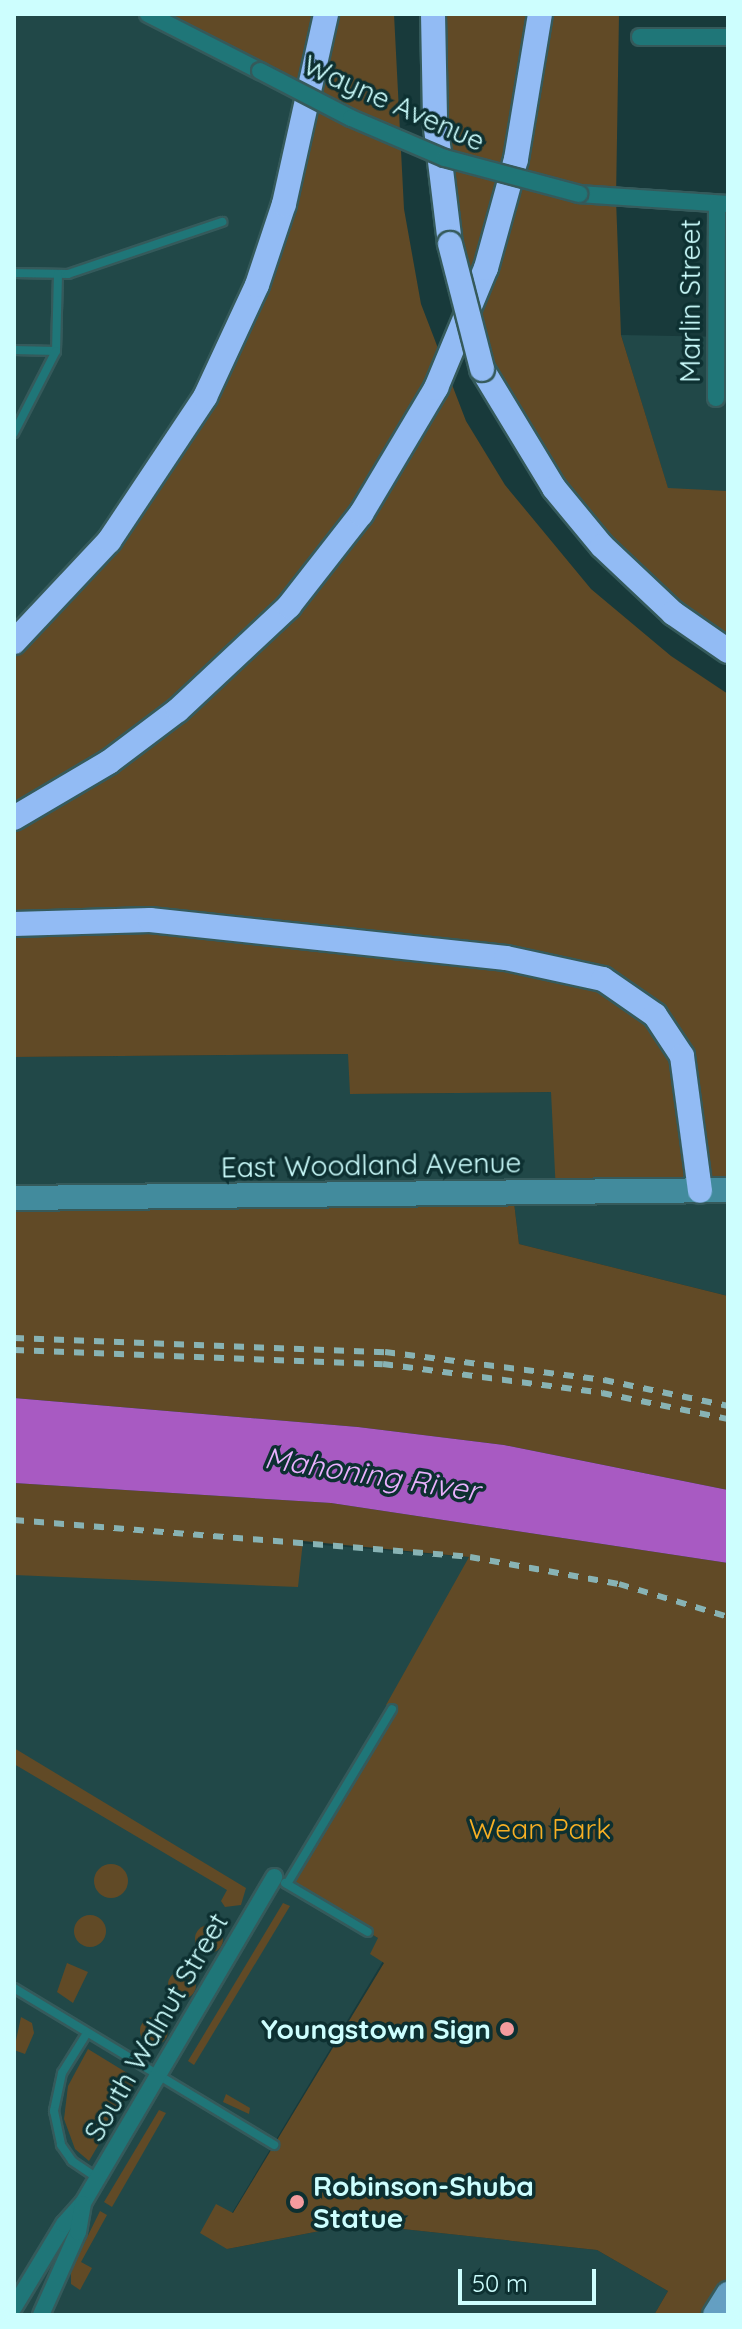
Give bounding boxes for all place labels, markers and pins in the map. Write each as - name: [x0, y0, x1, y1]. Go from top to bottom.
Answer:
- place label: Youngstown Sign: [261, 2012, 491, 2046]
- marker: Youngstown Sign: [498, 2020, 516, 2038]
- place label: Robinson-Shuba Statue: [313, 2169, 534, 2235]
- marker: Robinson-Shuba Statue: [288, 2193, 306, 2211]

